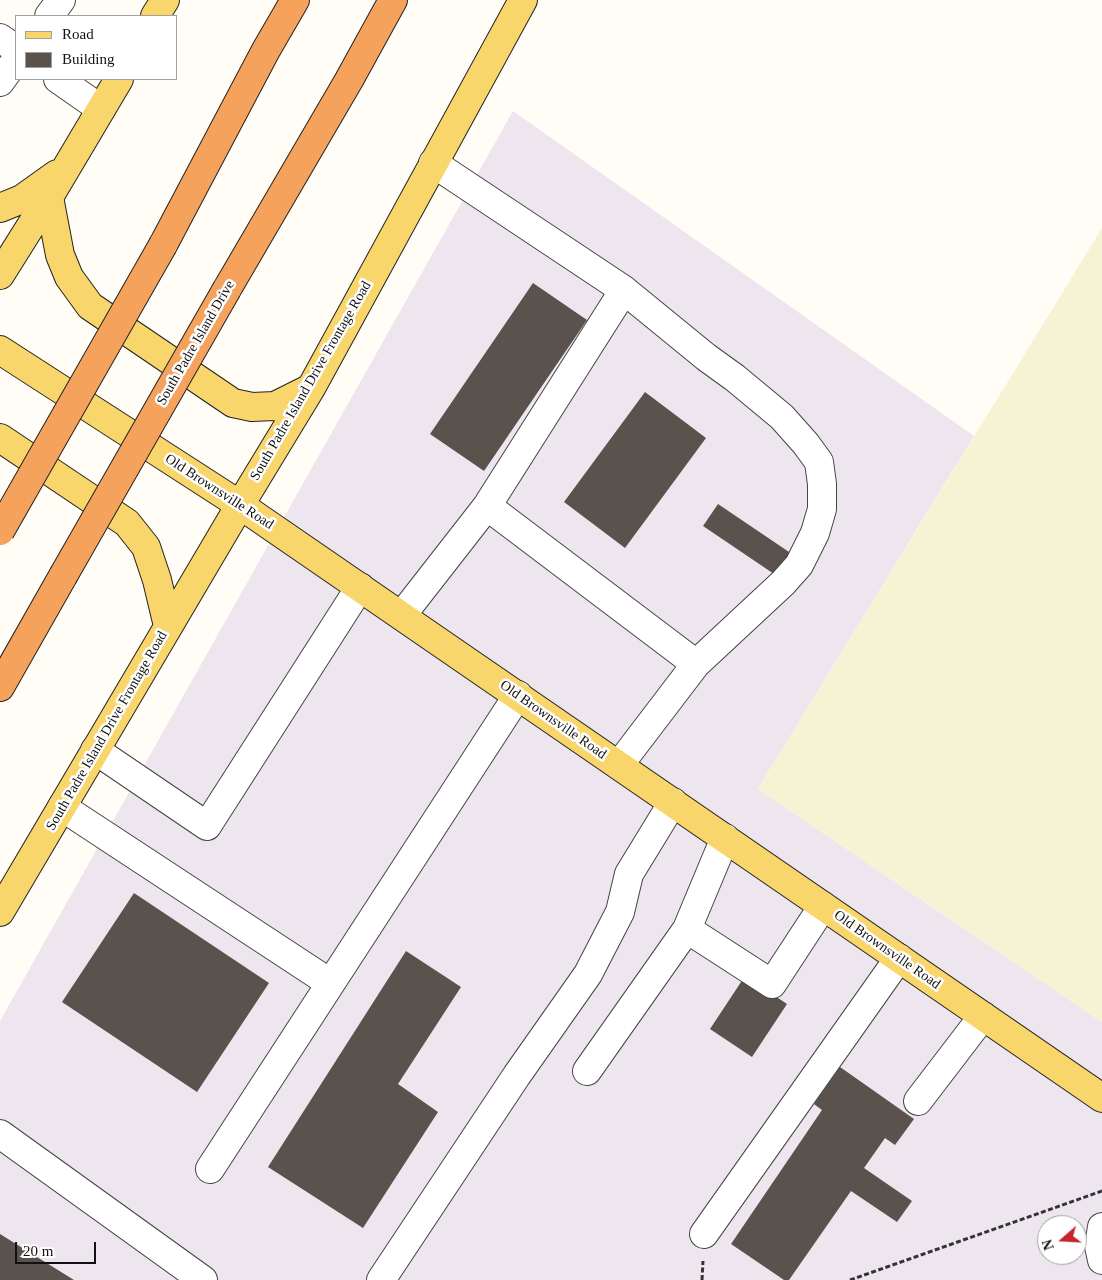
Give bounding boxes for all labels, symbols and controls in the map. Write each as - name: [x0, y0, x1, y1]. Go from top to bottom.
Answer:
- legend: [15, 15, 178, 80]
- text: Road: [62, 26, 94, 42]
- text: Building: [62, 51, 115, 67]
- street label: South Padre Island Drive: [153, 278, 239, 408]
- street label: South Padre Island Drive Frontage Road: [247, 278, 375, 484]
- street label: Old Brownsville Road: [162, 451, 276, 533]
- street label: South Padre Island Drive Frontage Road: [43, 628, 171, 834]
- street label: Old Brownsville Road: [497, 677, 609, 763]
- street label: Old Brownsville Road: [831, 907, 943, 993]
- north arrow: [1037, 1215, 1087, 1265]
- scale bar: [18, 1232, 99, 1264]
- text: N: [1040, 1237, 1057, 1252]
- text: 20 m: [23, 1243, 53, 1259]

